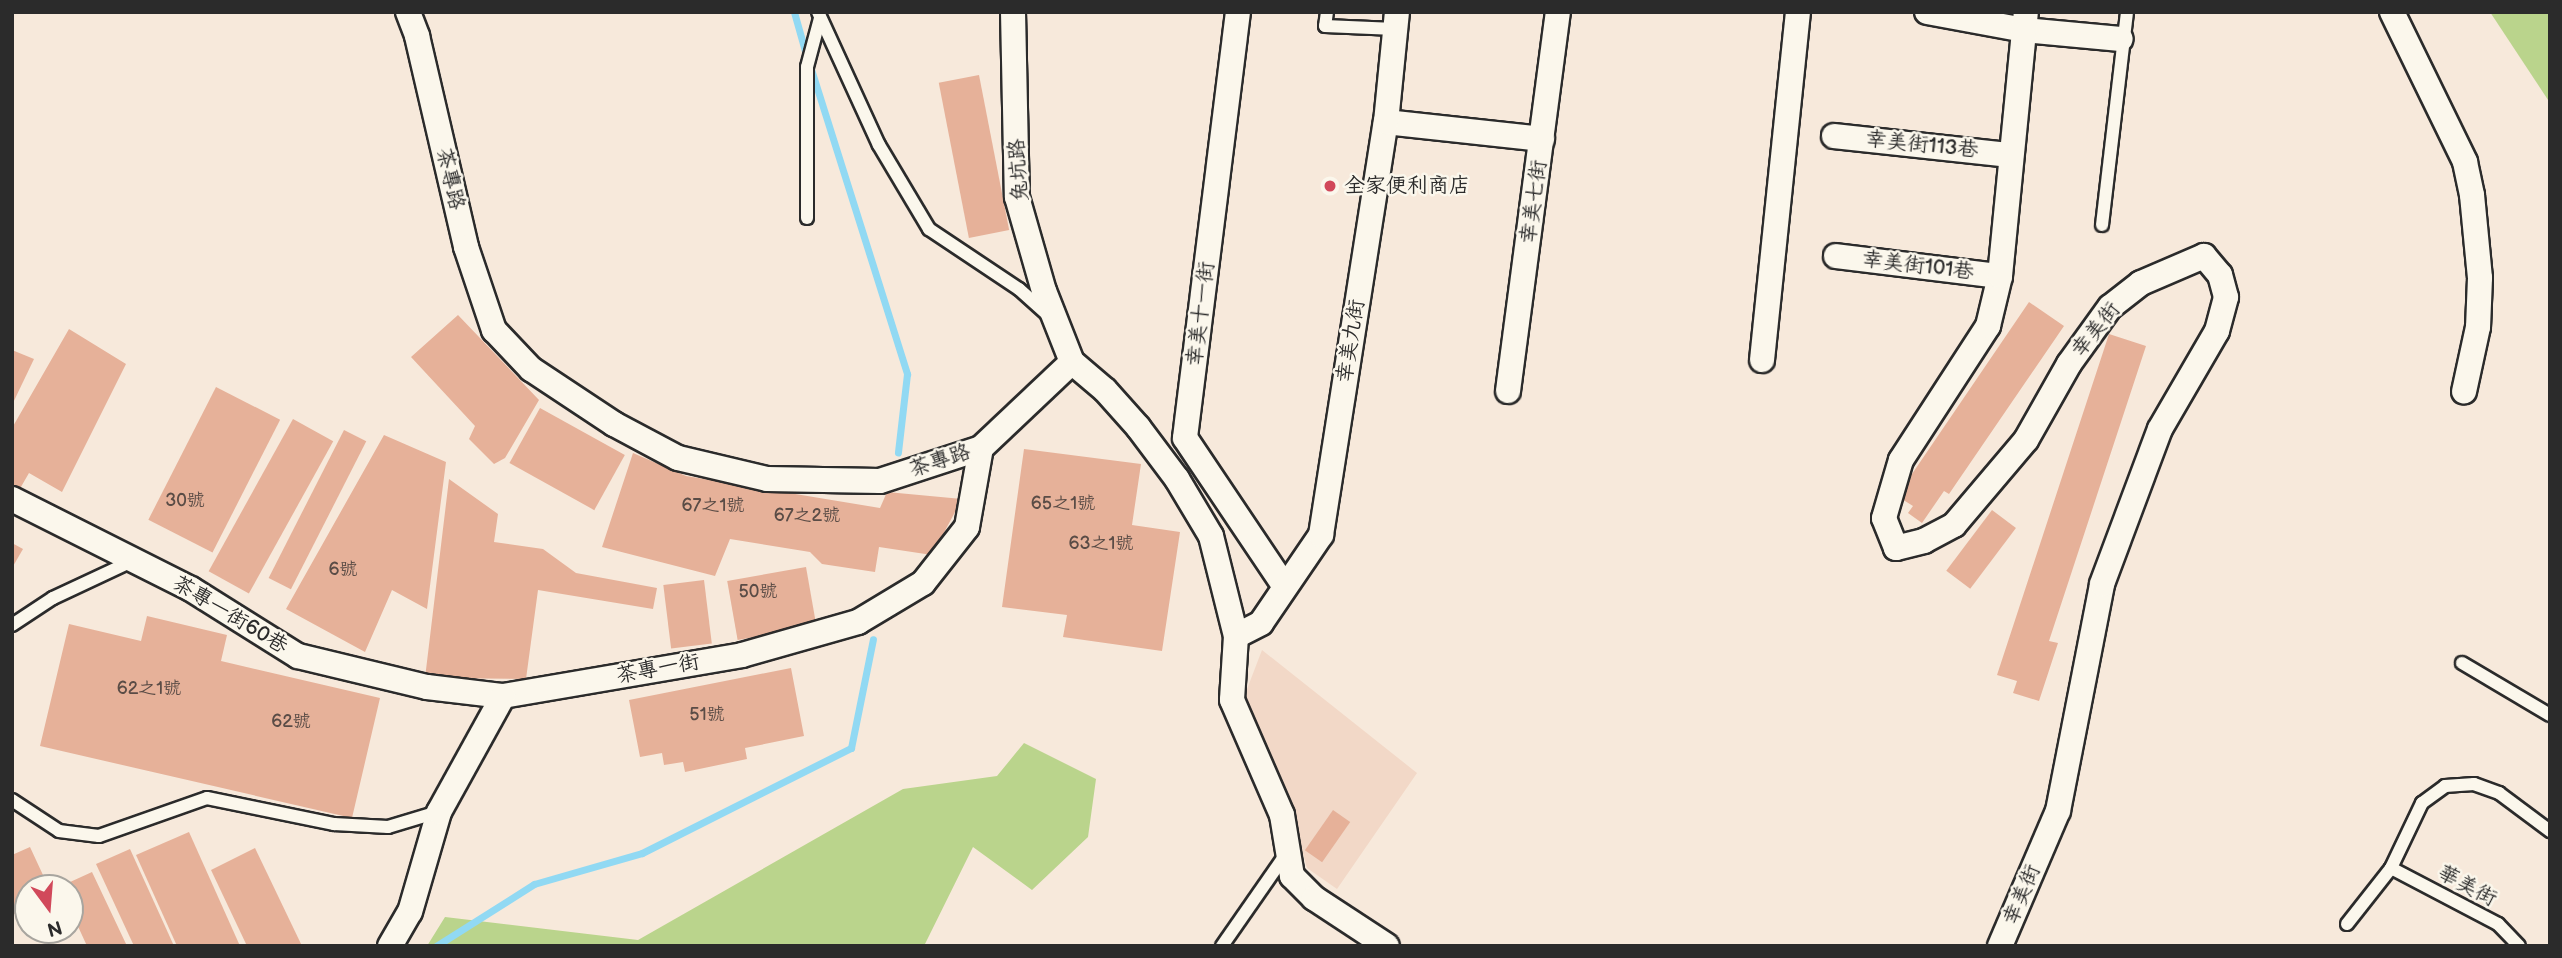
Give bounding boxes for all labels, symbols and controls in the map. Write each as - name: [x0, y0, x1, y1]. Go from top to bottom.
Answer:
- street label: 幸美街113巷: [1864, 127, 1980, 163]
- street label: 兔坑路: [1004, 138, 1034, 202]
- street label: 茶專路: [431, 145, 469, 213]
- street label: 幸美七街: [1516, 159, 1552, 245]
- place label: 全家便利商店: [1344, 173, 1470, 199]
- marker: 全家便利商店: [1322, 178, 1338, 194]
- street label: 幸美街101巷: [1861, 247, 1975, 285]
- street label: 幸美十一街: [1182, 260, 1220, 368]
- street label: 幸美九街: [1332, 298, 1370, 384]
- street label: 幸美街: [2066, 298, 2126, 362]
- street label: 茶專路: [906, 439, 974, 483]
- house number: 30號: [165, 490, 205, 512]
- house number: 65之1號: [1031, 493, 1095, 515]
- house number: 67之1號: [682, 495, 744, 517]
- house number: 67之2號: [774, 505, 840, 527]
- house number: 63之1號: [1068, 533, 1134, 555]
- house number: 6號: [329, 559, 357, 581]
- street label: 茶專一街60巷: [168, 571, 292, 659]
- house number: 50號: [739, 581, 777, 603]
- street label: 茶專一街: [614, 649, 702, 689]
- house number: 62之1號: [117, 678, 181, 700]
- house number: 51號: [689, 704, 725, 726]
- house number: 62號: [271, 711, 311, 733]
- street label: 華美街: [2433, 860, 2501, 912]
- street label: 幸美街: [1998, 861, 2046, 929]
- north arrow: [14, 874, 84, 944]
- text: N: [44, 915, 64, 941]

